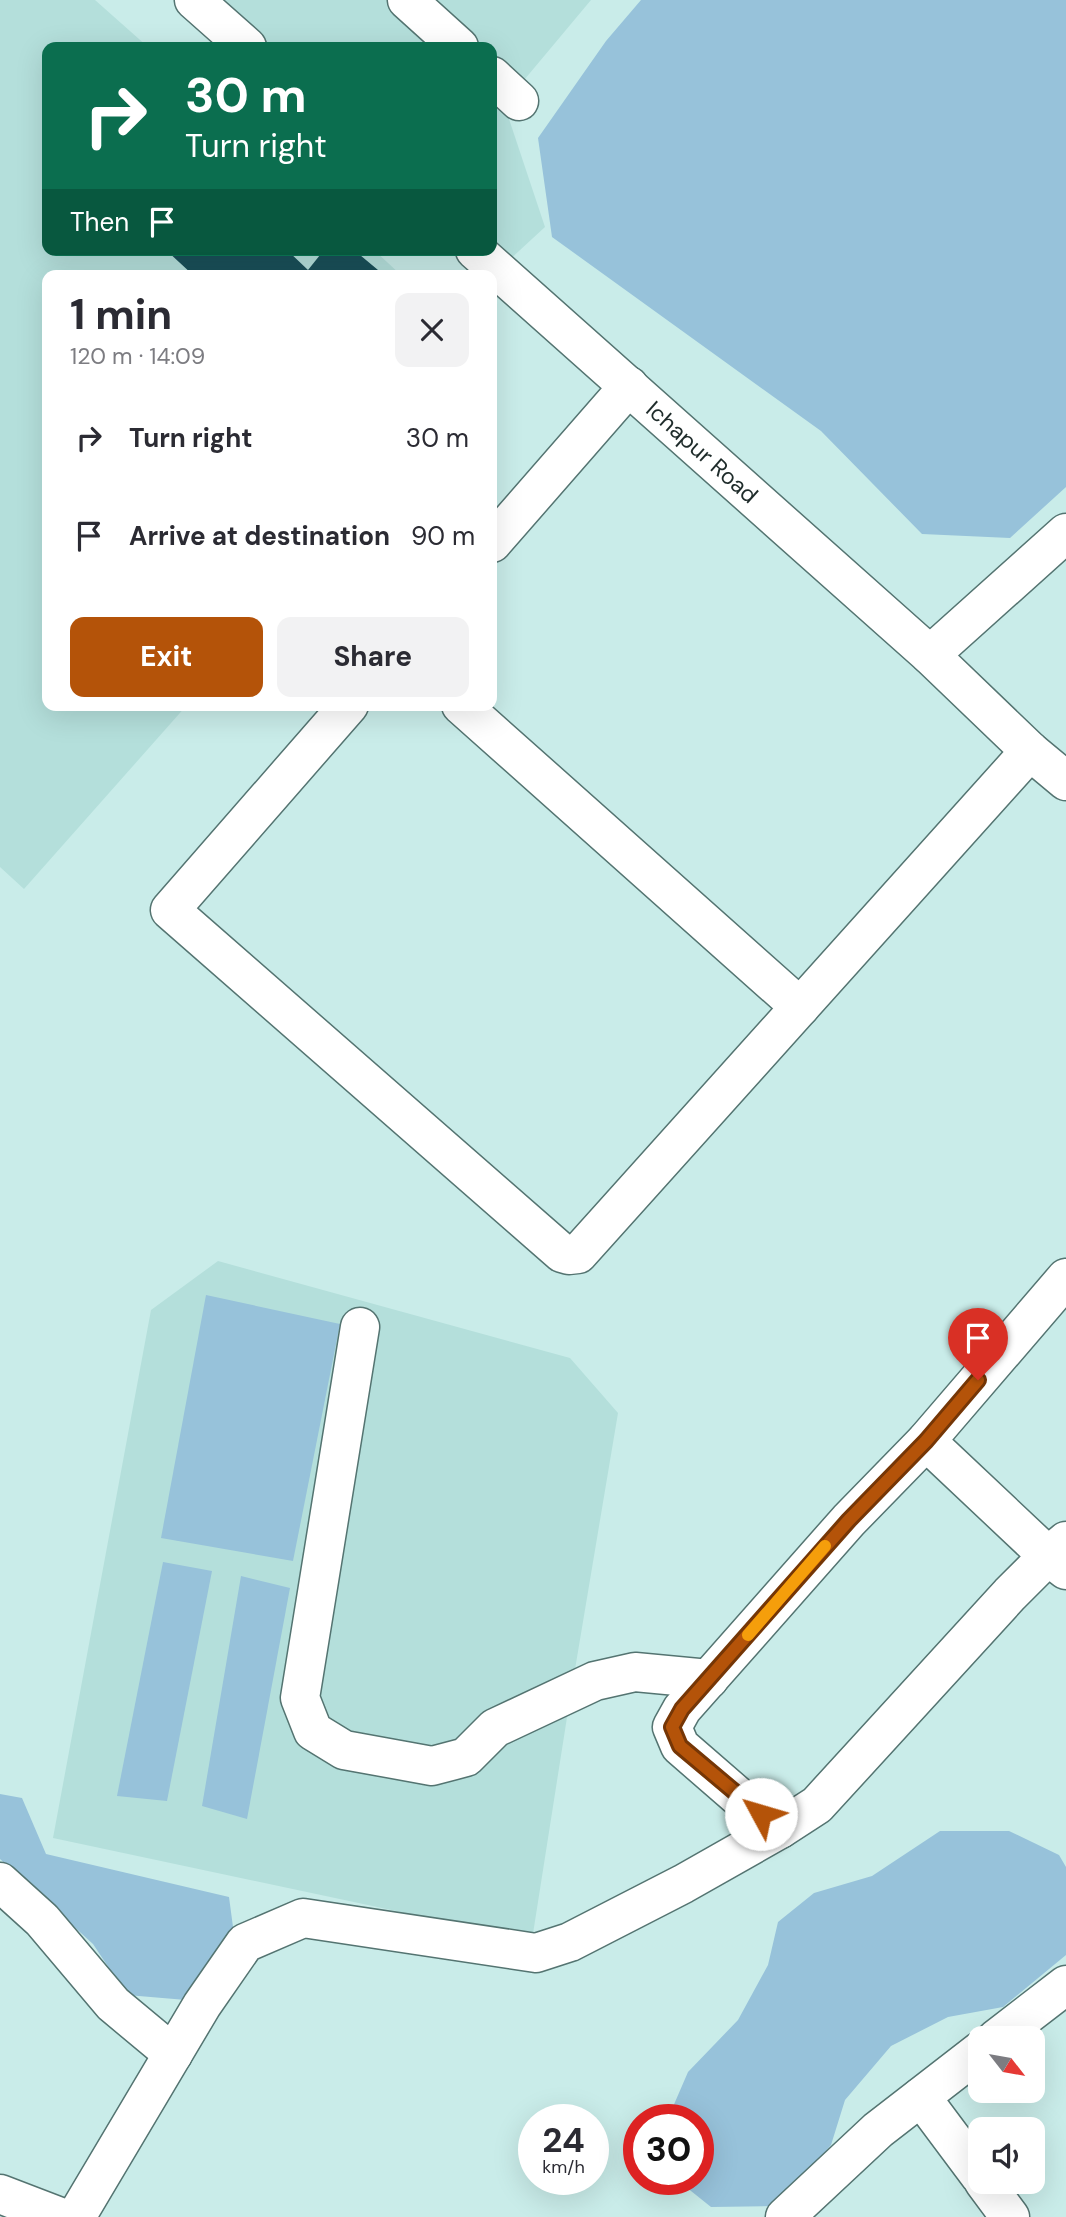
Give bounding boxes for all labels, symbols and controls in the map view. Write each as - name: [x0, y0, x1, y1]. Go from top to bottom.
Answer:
- text: 30 m: [185, 63, 307, 127]
- icon: right: [70, 70, 161, 161]
- text: Turn right: [185, 125, 327, 167]
- icon: arrive: [143, 203, 181, 241]
- text: Then: [70, 205, 129, 239]
- text: 1 min: [70, 287, 172, 342]
- button: close: [395, 293, 469, 367]
- text: 120 m · 14:09: [70, 341, 205, 371]
- street label: Ichapur Road: [640, 394, 764, 510]
- icon: right: [70, 419, 108, 457]
- text: Turn right: [129, 421, 253, 455]
- text: 30 m: [406, 421, 469, 455]
- icon: arrive: [70, 517, 108, 555]
- text: Arrive at destination: [129, 519, 390, 553]
- text: 90 m: [411, 519, 475, 553]
- button: Exit: [70, 617, 263, 697]
- button: Share: [277, 617, 469, 697]
- pin: [948, 1308, 1008, 1380]
- icon: arrive: [959, 1319, 997, 1357]
- position arrow: [724, 1777, 798, 1851]
- north arrow: [968, 2026, 1045, 2104]
- map controls: [968, 2026, 1045, 2194]
- speed limit sign: 30: [623, 2104, 714, 2195]
- text: 24: [542, 2117, 585, 2163]
- button: sound: [968, 2117, 1045, 2194]
- text: km/h: [542, 2155, 585, 2179]

